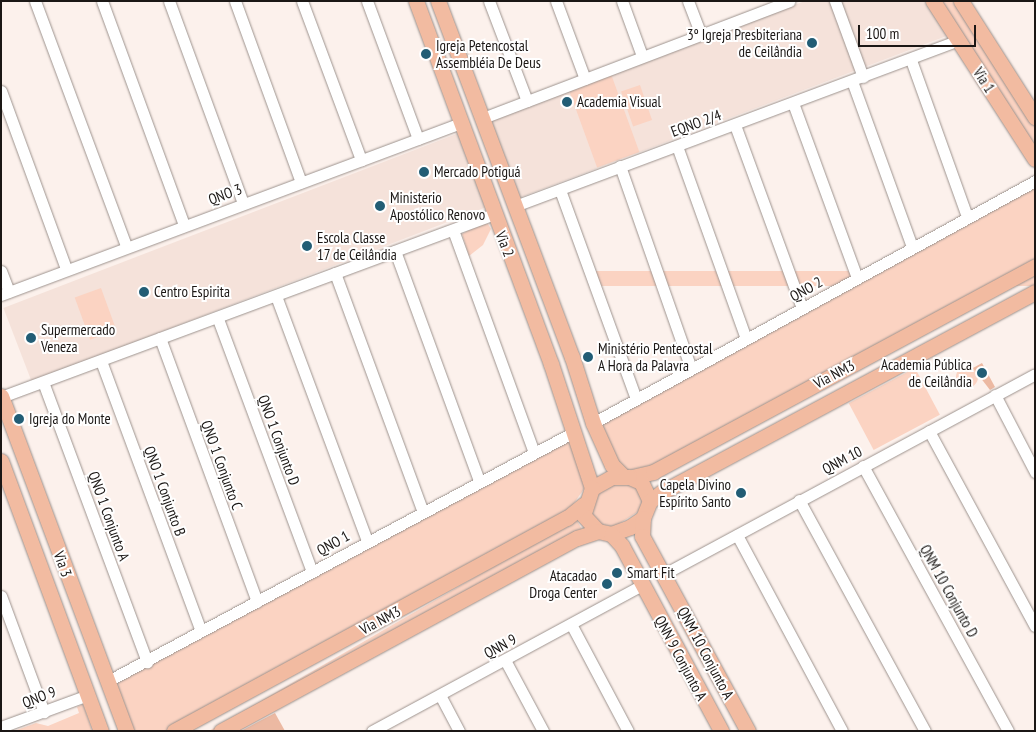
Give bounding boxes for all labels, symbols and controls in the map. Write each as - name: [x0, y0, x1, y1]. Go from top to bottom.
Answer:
- scale bar: [861, 15, 978, 47]
- text: 100 m: [866, 24, 899, 43]
- place label: 3º Igreja Presbiteriana de Ceilândia: [687, 25, 802, 60]
- place label: Igreja Petencostal Assembléia De Deus: [436, 36, 541, 71]
- marker: 3º Igreja Presbiteriana de Ceilândia: [806, 37, 818, 49]
- marker: Igreja Petencostal Assembléia De Deus: [420, 48, 432, 60]
- street label: Via 1: [969, 64, 999, 96]
- place label: Academia Visual: [577, 93, 661, 111]
- marker: Academia Visual: [561, 96, 573, 108]
- street label: EQNO 2/4: [668, 106, 724, 140]
- place label: Mercado Potiguá: [434, 163, 521, 181]
- marker: Mercado Potiguá: [418, 166, 430, 178]
- street label: QNO 3: [206, 180, 244, 208]
- place label: Ministerio Apostólico Renovo: [390, 188, 485, 223]
- marker: Ministerio Apostólico Renovo: [374, 200, 386, 212]
- place label: Escola Classe 17 de Ceilândia: [317, 228, 397, 263]
- street label: Via 2: [492, 229, 518, 259]
- marker: Escola Classe 17 de Ceilândia: [301, 240, 313, 252]
- street label: QNO 2: [787, 273, 825, 305]
- place label: Centro Espirita: [154, 283, 230, 301]
- marker: Centro Espirita: [138, 286, 150, 298]
- place label: Supermercado Veneza: [41, 320, 115, 355]
- marker: Supermercado Veneza: [25, 332, 37, 344]
- place label: Ministério Pentecostal A Hora da Palavra: [598, 339, 712, 374]
- marker: Ministério Pentecostal A Hora da Palavra: [582, 351, 594, 363]
- place label: Academia Pública de Ceilândia: [881, 355, 972, 390]
- street label: Via NM3: [810, 356, 858, 392]
- marker: Academia Pública de Ceilândia: [976, 367, 988, 379]
- street label: QNO 1 Conjunto D: [254, 392, 304, 488]
- place label: Igreja do Monte: [29, 410, 111, 428]
- marker: Igreja do Monte: [13, 413, 25, 425]
- street label: QNO 1 Conjunto C: [197, 418, 247, 512]
- street label: QNM 10: [819, 442, 865, 478]
- street label: QNO 1 Conjunto B: [140, 444, 190, 538]
- street label: QNO 1 Conjunto A: [84, 469, 134, 563]
- place label: Capela Divino Espírito Santo: [659, 475, 731, 510]
- marker: Capela Divino Espírito Santo: [735, 487, 747, 499]
- street label: QNO 1: [314, 527, 352, 559]
- street label: QNM 10 Conjunto D: [916, 542, 982, 640]
- street label: Via 3: [50, 549, 76, 579]
- place label: Smart Fit: [627, 564, 675, 582]
- place label: Atacadao Droga Center: [529, 566, 597, 601]
- marker: Smart Fit: [611, 567, 623, 579]
- marker: Atacadao Droga Center: [601, 578, 613, 590]
- street label: Via NM3: [356, 602, 404, 638]
- street label: QNM 10 Conjunto A: [674, 604, 738, 702]
- street label: QNN 9 Conjunto A: [651, 612, 711, 704]
- street label: QNN 9: [481, 630, 519, 662]
- street label: QNO 9: [20, 682, 58, 712]

